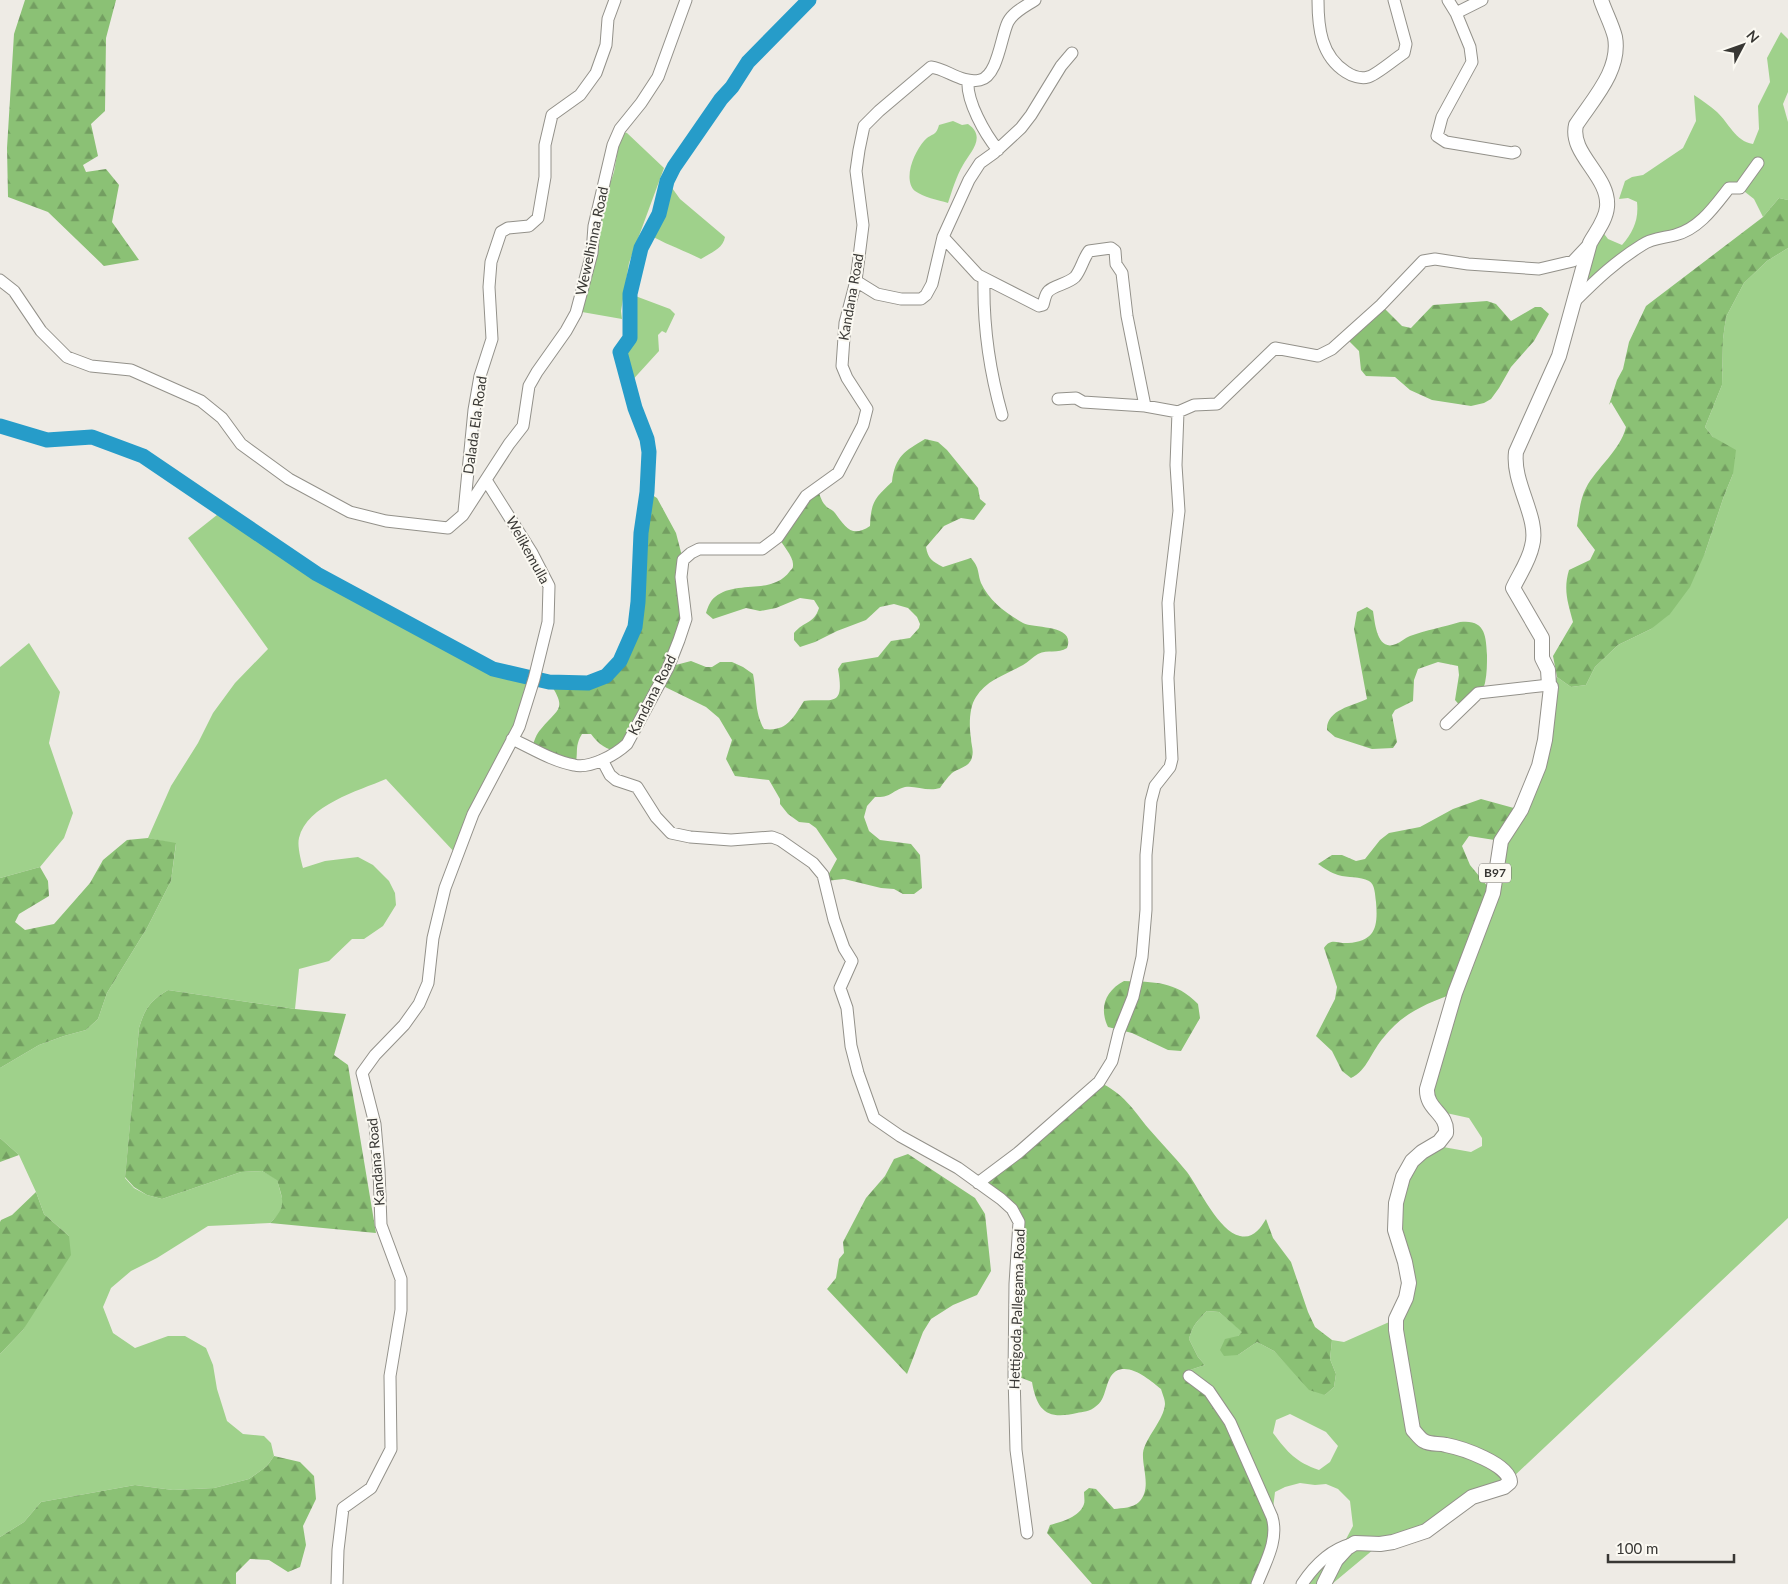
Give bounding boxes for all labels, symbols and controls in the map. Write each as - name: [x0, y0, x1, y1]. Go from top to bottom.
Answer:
- north arrow: [1718, 20, 1768, 70]
- text: N: [1743, 26, 1763, 46]
- street label: Wewelhinna Road: [572, 185, 611, 297]
- street label: Kandana Road: [834, 252, 867, 342]
- street label: Dalada Ela Road: [459, 375, 490, 475]
- street label: Welikemulla: [503, 513, 554, 587]
- street label: Kandana Road: [624, 652, 679, 738]
- road number: B97: [1479, 864, 1511, 882]
- street label: Kandana Road: [363, 1117, 388, 1207]
- street label: Hettigoda Pallegama Road: [1005, 1228, 1028, 1390]
- scale bar: [1608, 1532, 1734, 1564]
- text: 100 m: [1616, 1539, 1658, 1557]

